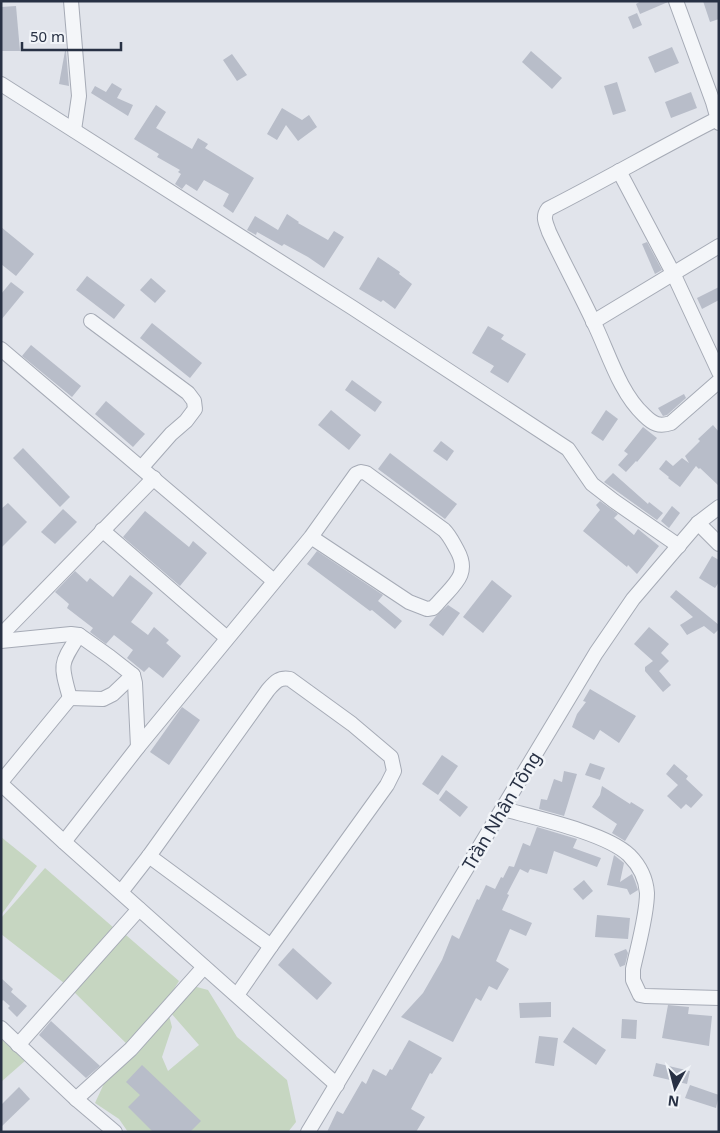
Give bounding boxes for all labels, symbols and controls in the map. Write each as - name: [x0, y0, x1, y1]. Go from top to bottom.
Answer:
- scale bar: [22, 20, 121, 52]
- text: 50 m: [30, 26, 65, 46]
- street label: Trần Nhân Tông: [456, 747, 546, 874]
- north arrow: [650, 1063, 700, 1113]
- text: N: [667, 1091, 680, 1112]

